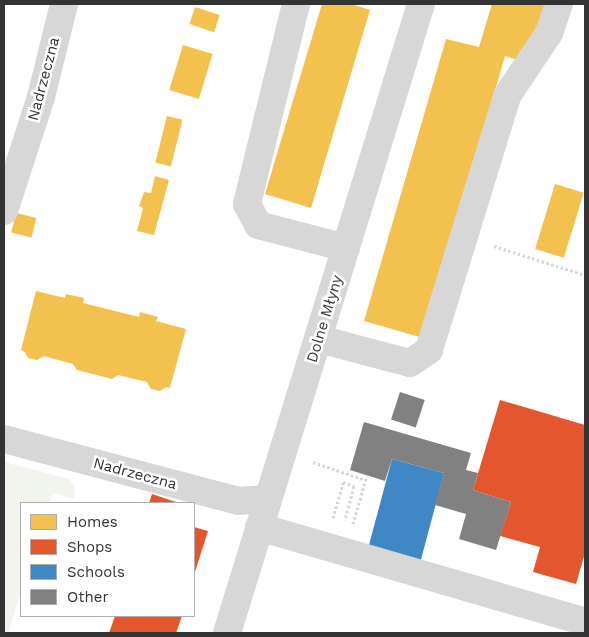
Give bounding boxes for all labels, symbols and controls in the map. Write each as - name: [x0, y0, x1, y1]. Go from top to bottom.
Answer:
- street label: Nadrzeczna: [24, 35, 64, 123]
- street label: Dolne Młyny: [303, 273, 347, 365]
- street label: Nadrzeczna: [91, 454, 179, 494]
- legend: [20, 502, 195, 617]
- text: Homes: [67, 513, 118, 531]
- text: Shops: [67, 538, 112, 556]
- text: Schools: [67, 563, 125, 581]
- text: Other: [67, 588, 109, 606]

